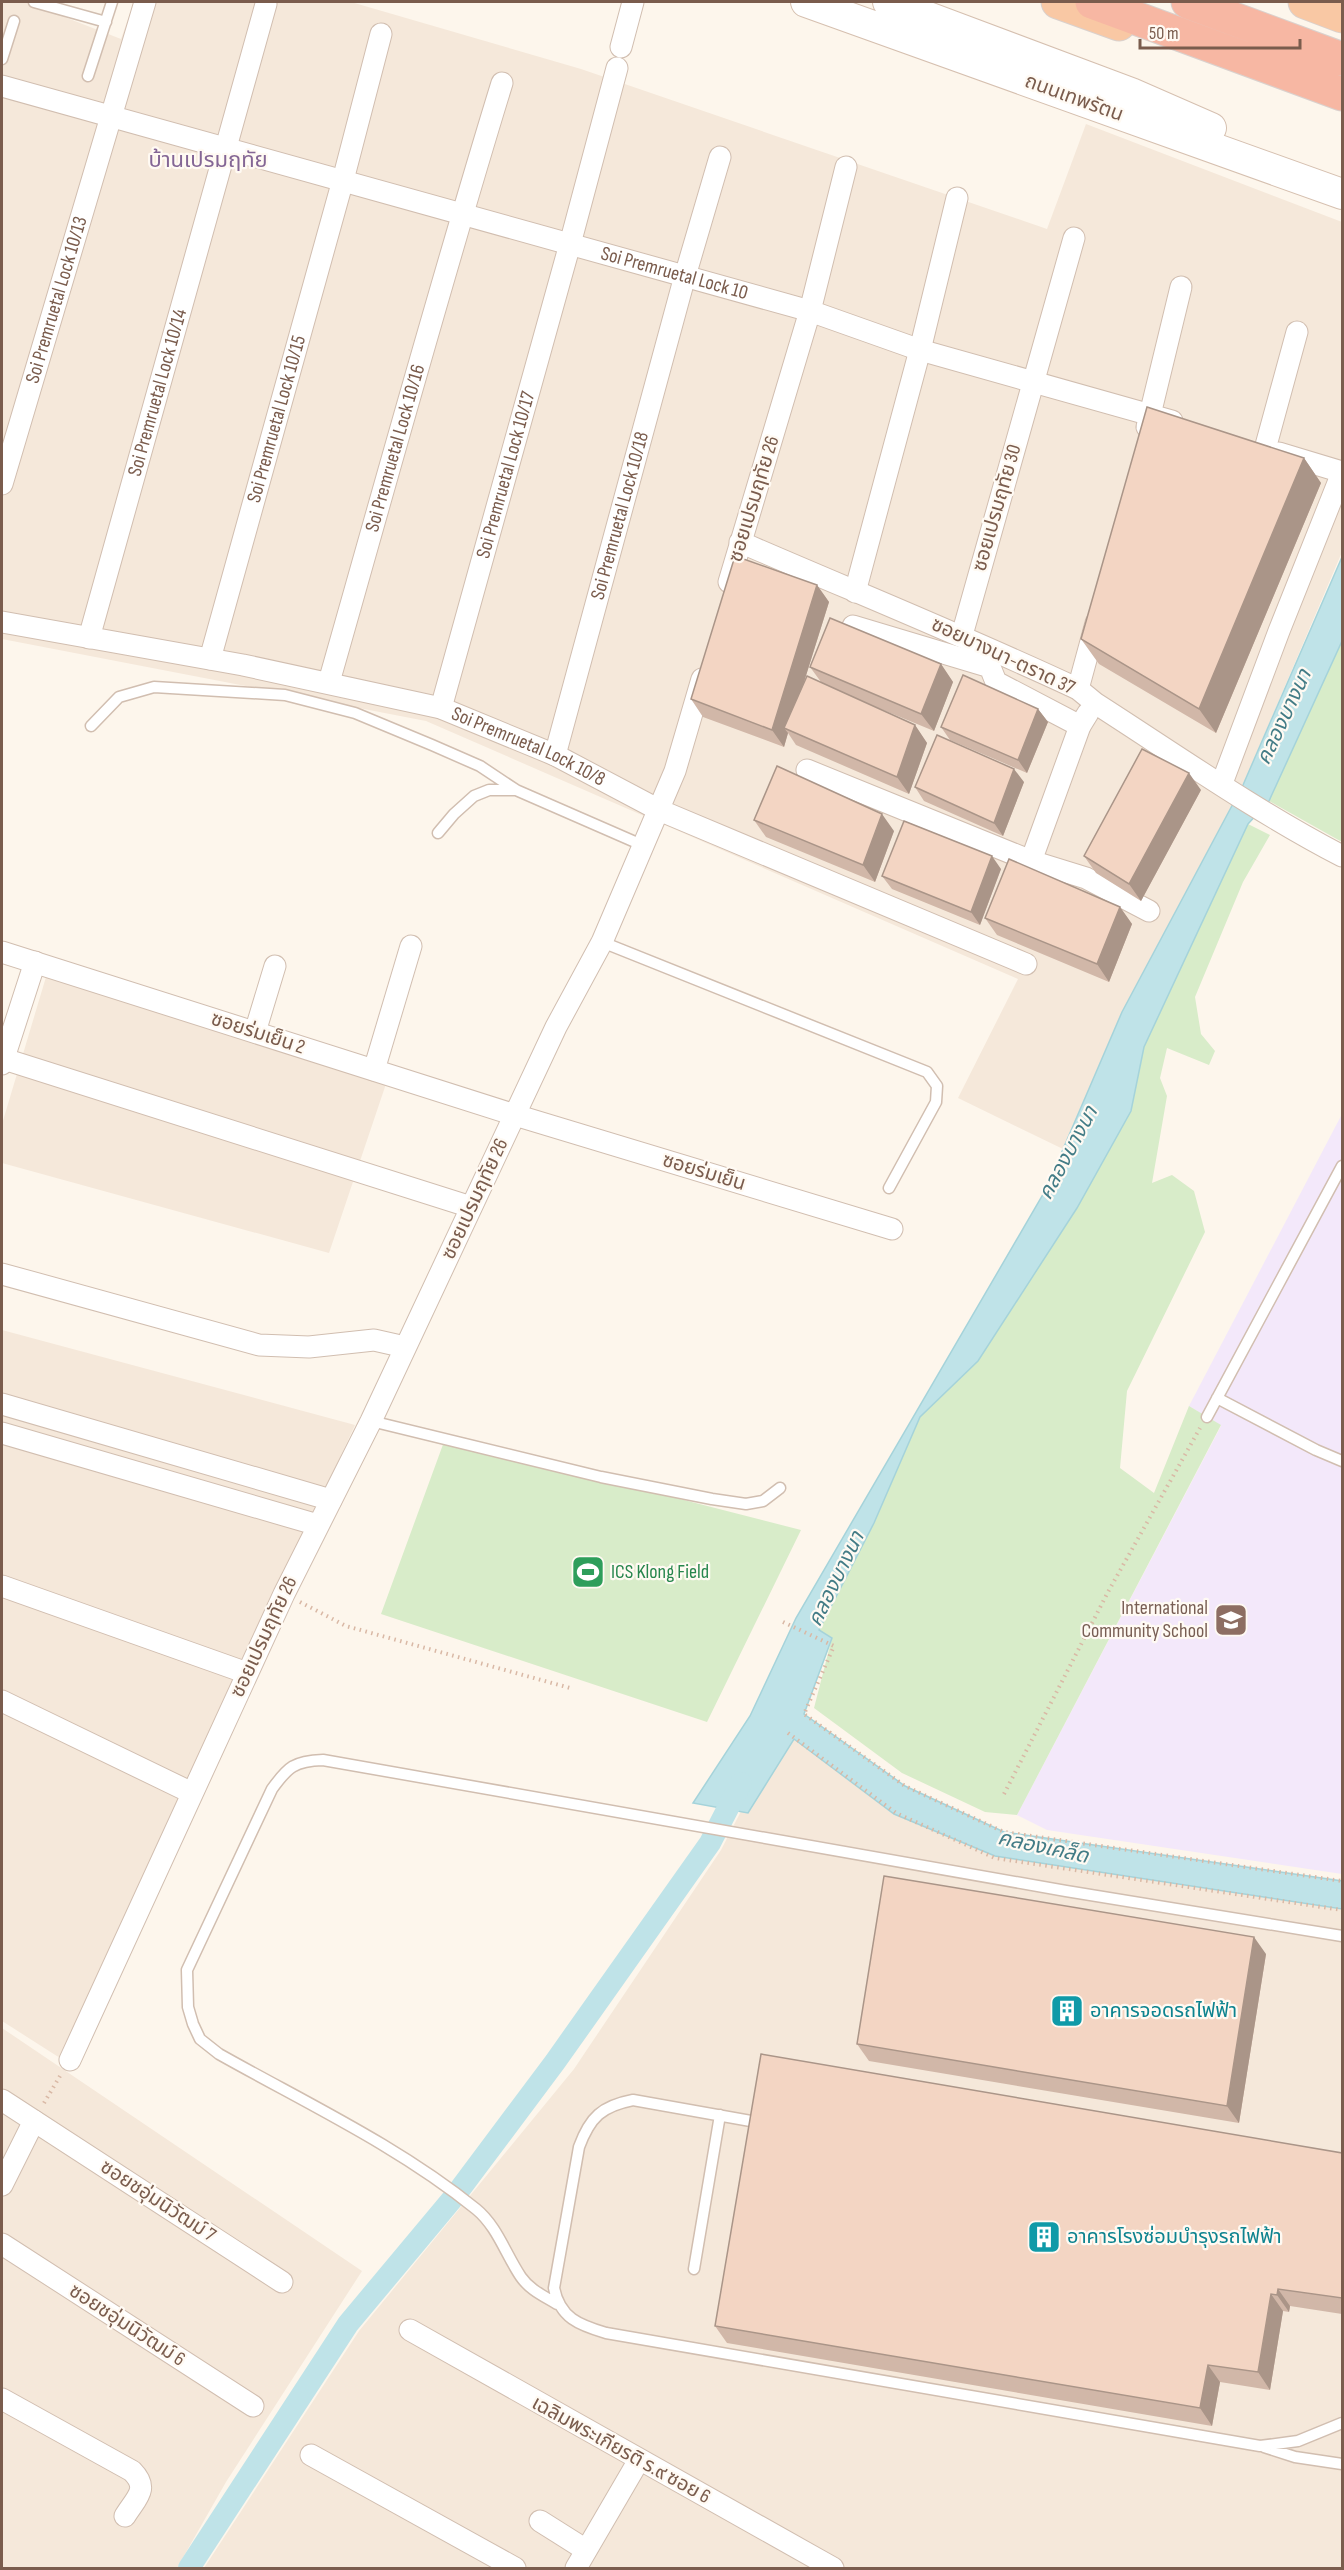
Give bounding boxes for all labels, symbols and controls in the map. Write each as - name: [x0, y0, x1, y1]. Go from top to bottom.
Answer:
- scale bar: [1140, 12, 1300, 50]
- text: 50 m: [1149, 23, 1179, 44]
- street label: ถนนเทพรัตน: [1021, 69, 1127, 127]
- district label: บ้านเปรมฤทัย: [148, 147, 268, 174]
- street label: Soi Premruetal Lock 10/13: [21, 214, 93, 386]
- street label: Soi Premruetal Lock 10: [598, 241, 751, 305]
- street label: Soi Premruetal Lock 10/14: [123, 306, 192, 479]
- street label: Soi Premruetal Lock 10/15: [242, 333, 311, 505]
- street label: Soi Premruetal Lock 10/16: [360, 362, 430, 535]
- street label: Soi Premruetal Lock 10/17: [471, 389, 540, 561]
- street label: Soi Premruetal Lock 10/18: [586, 429, 654, 602]
- street label: ซอยเปรมฤทัย 26: [723, 433, 785, 565]
- street label: ซอยเปรมฤทัย 30: [967, 442, 1027, 574]
- street label: ซอยบางนา-ตราด 37: [927, 612, 1079, 700]
- water label: คลองบางนา: [1251, 664, 1318, 769]
- street label: Soi Premruetal Lock 10/8: [448, 702, 610, 791]
- street label: ซอยร่มเย็น 2: [208, 1007, 308, 1059]
- water label: คลองบางนา: [1033, 1101, 1104, 1204]
- street label: ซอยเปรมฤทัย 26: [437, 1135, 513, 1263]
- street label: ซอยร่มเย็น: [659, 1148, 749, 1196]
- water label: คลองบางนา: [802, 1526, 870, 1630]
- sports icon: ICS Klong Field: [570, 1554, 606, 1590]
- place label: ICS Klong Field: [611, 1560, 709, 1584]
- street label: ซอยเปรมฤทัย 26: [226, 1573, 302, 1701]
- place label: International Community School: [1081, 1596, 1208, 1643]
- school or university icon: International Community School: [1213, 1602, 1249, 1638]
- water label: คลองเคล็ด: [995, 1825, 1092, 1869]
- building icon: อาคารจอดรถไฟฟ้า: [1049, 1993, 1085, 2029]
- place label: อาคารจอดรถไฟฟ้า: [1090, 1999, 1237, 2023]
- street label: ซอยชอุ่มนิวัฒม์ 7: [96, 2155, 220, 2247]
- building icon: อาคารโรงซ่อมบำรุงรถไฟฟ้า: [1026, 2219, 1062, 2255]
- place label: อาคารโรงซ่อมบำรุงรถไฟฟ้า: [1067, 2225, 1282, 2249]
- street label: ซอยชอุ่มนิวัฒม์ 6: [64, 2279, 190, 2371]
- street label: เฉลิมพระเกียรติ ร.๙ ซอย 6: [527, 2391, 715, 2509]

